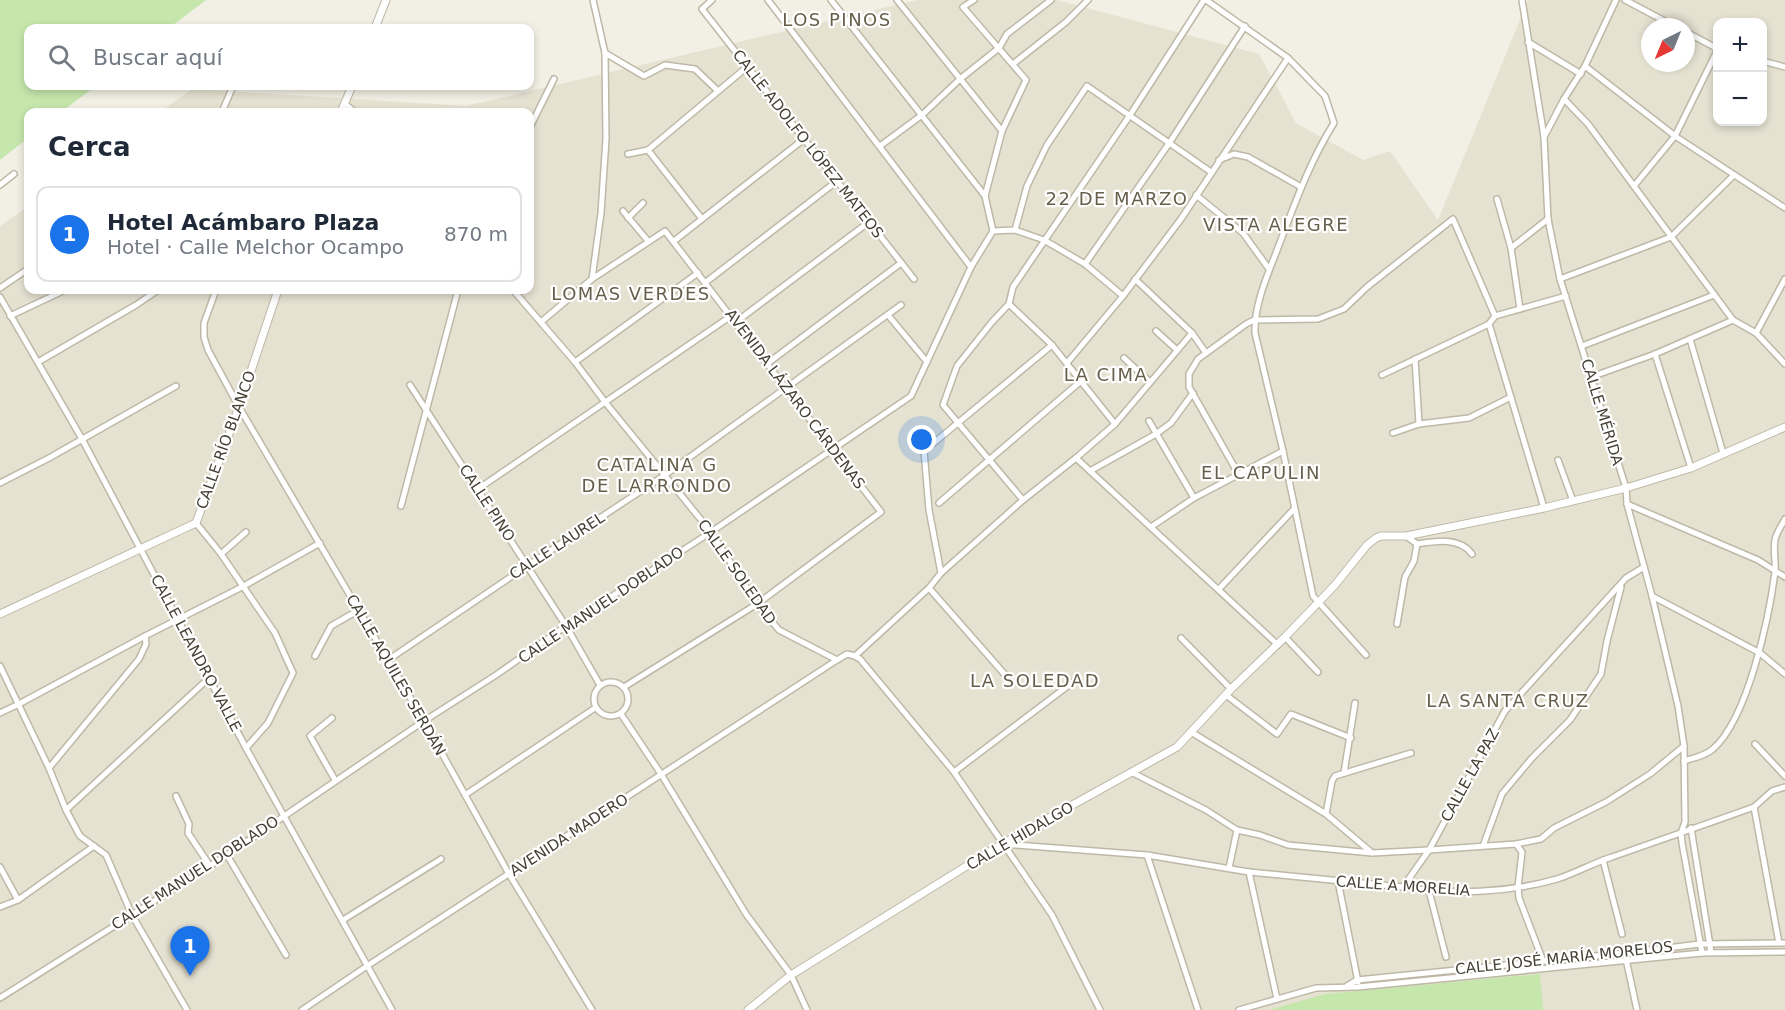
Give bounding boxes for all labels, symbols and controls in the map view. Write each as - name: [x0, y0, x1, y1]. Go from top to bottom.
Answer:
- district label: LOS PINOS: [782, 9, 892, 30]
- north arrow: [1641, 18, 1695, 72]
- map controls: [1713, 18, 1767, 126]
- button: +: [1713, 18, 1767, 72]
- search box: [24, 24, 534, 90]
- icon: search: [45, 41, 78, 74]
- text: Buscar aquí: [93, 45, 223, 70]
- street label: CALLE ADOLFO LÓPEZ MATEOS: [729, 46, 888, 242]
- button: −: [1713, 72, 1767, 126]
- text: Cerca: [48, 132, 131, 162]
- district label: 22 DE MARZO: [1046, 188, 1188, 209]
- text: Hotel Acámbaro Plaza: [107, 210, 379, 235]
- district label: VISTA ALEGRE: [1203, 214, 1349, 235]
- text: 1: [63, 222, 76, 246]
- text: 870 m: [444, 222, 508, 246]
- text: Hotel · Calle Melchor Ocampo: [107, 235, 404, 259]
- district label: LOMAS VERDES: [551, 283, 711, 304]
- street label: AVENIDA LÁZARO CÁRDENAS: [721, 305, 869, 493]
- street label: CALLE MÉRIDA: [1577, 356, 1628, 468]
- district label: LA CIMA: [1064, 364, 1148, 385]
- street label: CALLE RÍO BLANCO: [192, 368, 259, 512]
- your location: [907, 425, 936, 454]
- district label: CATALINA G DE LARRONDO: [582, 454, 732, 496]
- street label: CALLE PINO: [455, 461, 519, 545]
- district label: EL CAPULIN: [1201, 462, 1321, 483]
- street label: CALLE LAUREL: [506, 508, 609, 583]
- street label: CALLE SOLEDAD: [694, 516, 780, 628]
- street label: CALLE MANUEL DOBLADO: [515, 543, 687, 667]
- street label: CALLE LEANDRO VALLE: [147, 571, 245, 735]
- street label: CALLE AQUILES SERDÁN: [342, 591, 450, 759]
- district label: LA SOLEDAD: [970, 670, 1100, 691]
- district label: LA SANTA CRUZ: [1426, 690, 1590, 711]
- street label: CALLE LA PAZ: [1437, 725, 1503, 825]
- street label: AVENIDA MADERO: [506, 790, 632, 880]
- street label: CALLE HIDALGO: [963, 798, 1077, 874]
- street label: CALLE MANUEL DOBLADO: [108, 812, 282, 934]
- street label: CALLE A MORELIA: [1335, 872, 1471, 900]
- pin: 1: [170, 926, 210, 976]
- street label: CALLE JOSÉ MARÍA MORELOS: [1454, 937, 1674, 978]

